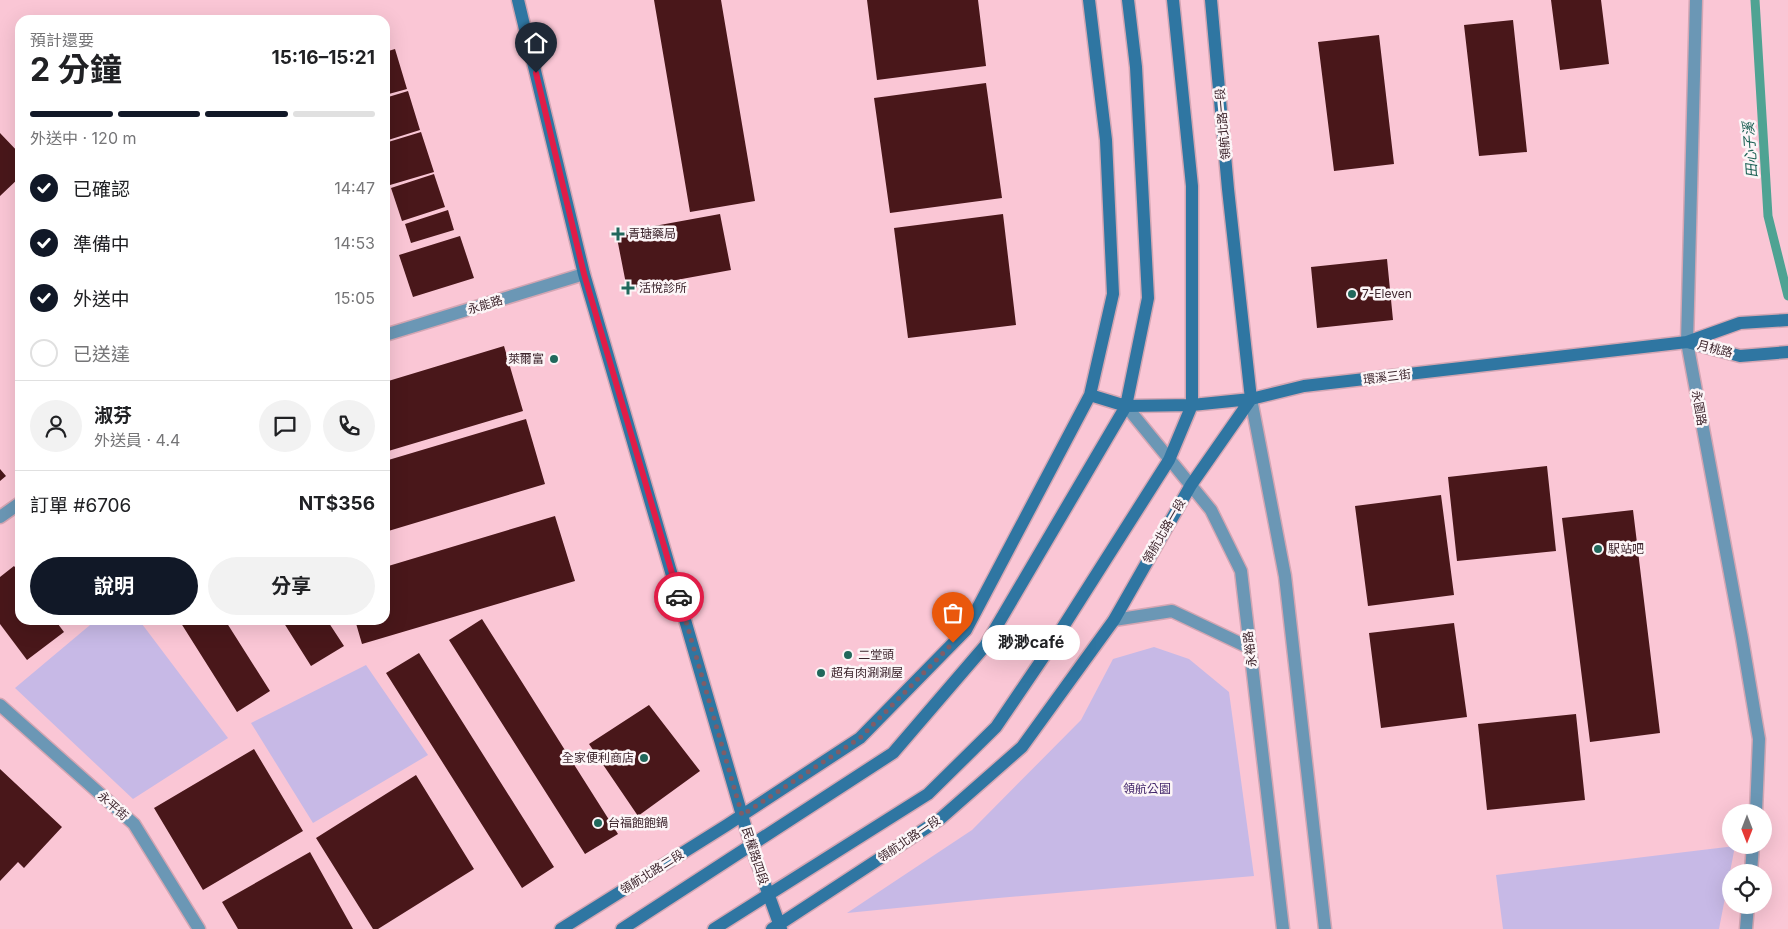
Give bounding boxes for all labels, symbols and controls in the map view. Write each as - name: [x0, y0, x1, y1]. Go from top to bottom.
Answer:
- pin: [515, 22, 557, 73]
- icon: home: [522, 29, 550, 57]
- text: 預計還要: [30, 30, 94, 50]
- text: 15:16–15:21: [271, 46, 375, 69]
- text: 2 分鐘: [30, 50, 122, 89]
- street label: 領航北路一段: [1212, 88, 1233, 161]
- water label: 田心子溪: [1739, 120, 1760, 179]
- text: 外送中 · 120 m: [30, 128, 137, 148]
- icon: check: [30, 174, 58, 202]
- text: 已確認: [73, 178, 130, 201]
- text: 14:47: [334, 178, 375, 198]
- place label: 青瑭藥局: [628, 226, 676, 241]
- marker: 青瑭藥局: [612, 228, 624, 240]
- icon: check: [30, 229, 58, 257]
- text: 準備中: [73, 233, 130, 256]
- text: 14:53: [334, 233, 375, 253]
- place label: 活悅診所: [639, 280, 687, 295]
- marker: 活悅診所: [621, 281, 635, 295]
- icon: check: [30, 284, 58, 312]
- place label: 7-Eleven: [1362, 286, 1412, 301]
- text: 外送中: [73, 288, 130, 311]
- text: 15:05: [334, 288, 375, 308]
- marker: 7-Eleven: [1346, 288, 1358, 300]
- street label: 永能路: [465, 292, 504, 317]
- street label: 月桃路: [1696, 337, 1734, 360]
- text: 已送達: [73, 343, 130, 366]
- place label: 萊爾富: [508, 351, 544, 366]
- marker: 萊爾富: [548, 353, 560, 365]
- street label: 環溪三街: [1362, 366, 1412, 387]
- street label: 永園路: [1689, 389, 1710, 427]
- button: person: [30, 400, 82, 452]
- button: chat: [259, 400, 311, 452]
- button: phone: [323, 400, 375, 452]
- text: 淑芬: [94, 404, 132, 427]
- text: 外送員 · 4.4: [94, 430, 180, 450]
- text: NT$356: [299, 492, 375, 515]
- text: 訂單 #6706: [30, 494, 131, 517]
- street label: 領航北路一段: [1139, 496, 1188, 566]
- place label: 駅站吧: [1608, 541, 1644, 556]
- marker: 駅站吧: [1592, 543, 1604, 555]
- button: 說明: [30, 557, 198, 615]
- button: 分享: [208, 557, 375, 615]
- courier: [654, 572, 704, 622]
- icon: car: [665, 583, 693, 611]
- pin: [932, 592, 974, 643]
- icon: bag: [939, 599, 967, 627]
- callout: 渺渺café: [983, 626, 1080, 660]
- street label: 永裕路: [1240, 630, 1259, 668]
- text: 渺渺café: [998, 632, 1064, 652]
- place label: 二堂頭: [858, 647, 894, 662]
- marker: 二堂頭: [842, 649, 854, 661]
- place label: 超有肉涮涮屋: [831, 665, 903, 680]
- marker: 超有肉涮涮屋: [815, 667, 827, 679]
- place label: 全家便利商店: [562, 750, 634, 765]
- marker: 全家便利商店: [638, 752, 650, 764]
- park label: 領航公園: [1123, 781, 1171, 796]
- street label: 永平街: [95, 788, 132, 823]
- north arrow: [1722, 804, 1772, 854]
- map controls: [1722, 804, 1772, 914]
- street label: 領航北路一段: [875, 812, 943, 865]
- place label: 台福飽飽鍋: [608, 815, 668, 830]
- marker: 台福飽飽鍋: [592, 817, 604, 829]
- street label: 民權路四段: [739, 825, 772, 887]
- street label: 領航北路二段: [617, 846, 686, 897]
- button: locate: [1722, 864, 1772, 914]

